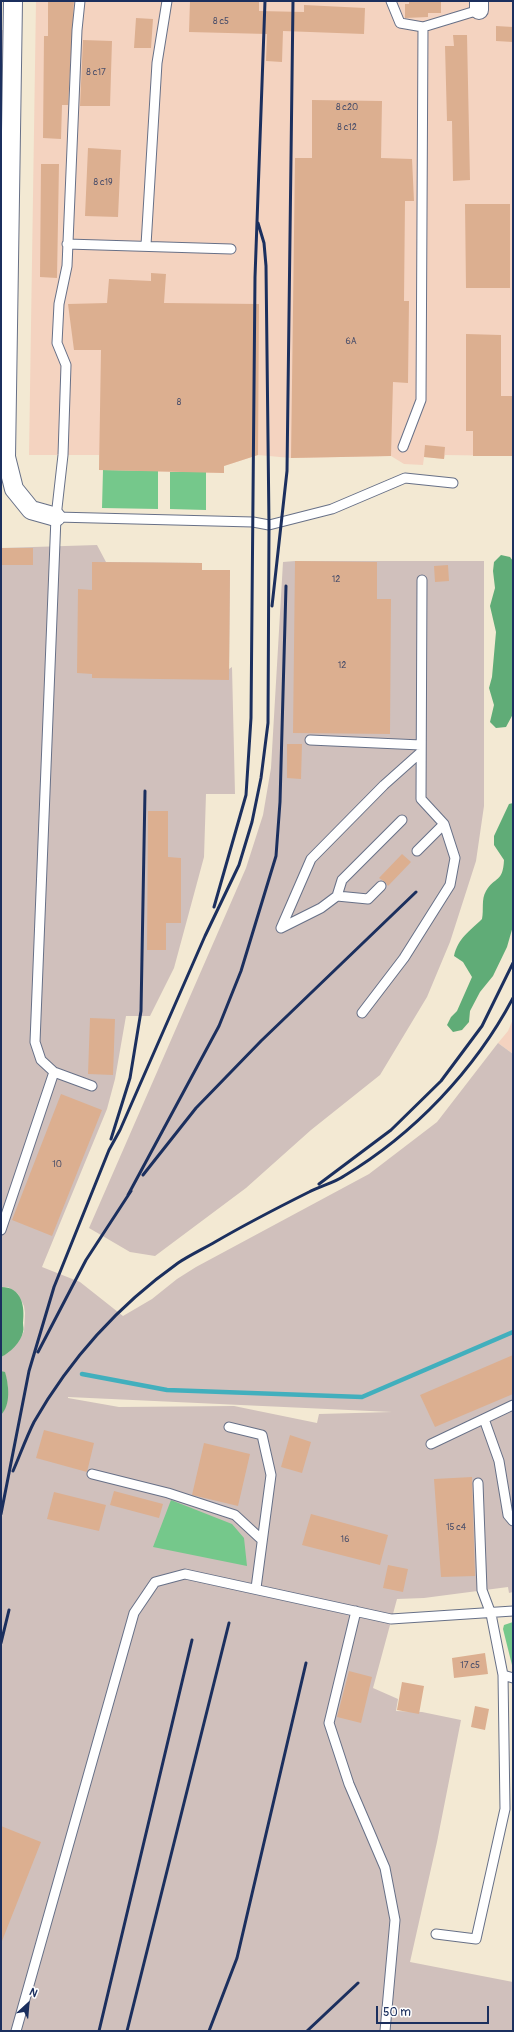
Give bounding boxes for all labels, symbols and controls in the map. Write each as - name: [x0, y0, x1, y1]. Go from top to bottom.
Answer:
- house number: 8 с5: [213, 17, 229, 27]
- house number: 8 с17: [86, 68, 106, 78]
- house number: 8 с20: [336, 103, 358, 113]
- house number: 8 с12: [337, 123, 357, 133]
- house number: 8 с19: [93, 178, 113, 188]
- house number: 6А: [345, 337, 357, 347]
- house number: 8: [177, 398, 181, 408]
- house number: 12: [332, 575, 340, 585]
- house number: 12: [338, 661, 346, 671]
- house number: 10: [52, 1160, 62, 1170]
- house number: 15 с4: [446, 1523, 466, 1533]
- house number: 16: [341, 1535, 349, 1545]
- house number: 17 с5: [460, 1661, 480, 1671]
- north arrow: [8, 1984, 48, 2024]
- text: N: [27, 1985, 40, 2000]
- scale bar: [378, 1998, 491, 2024]
- text: 50 m: [383, 2005, 411, 2020]

